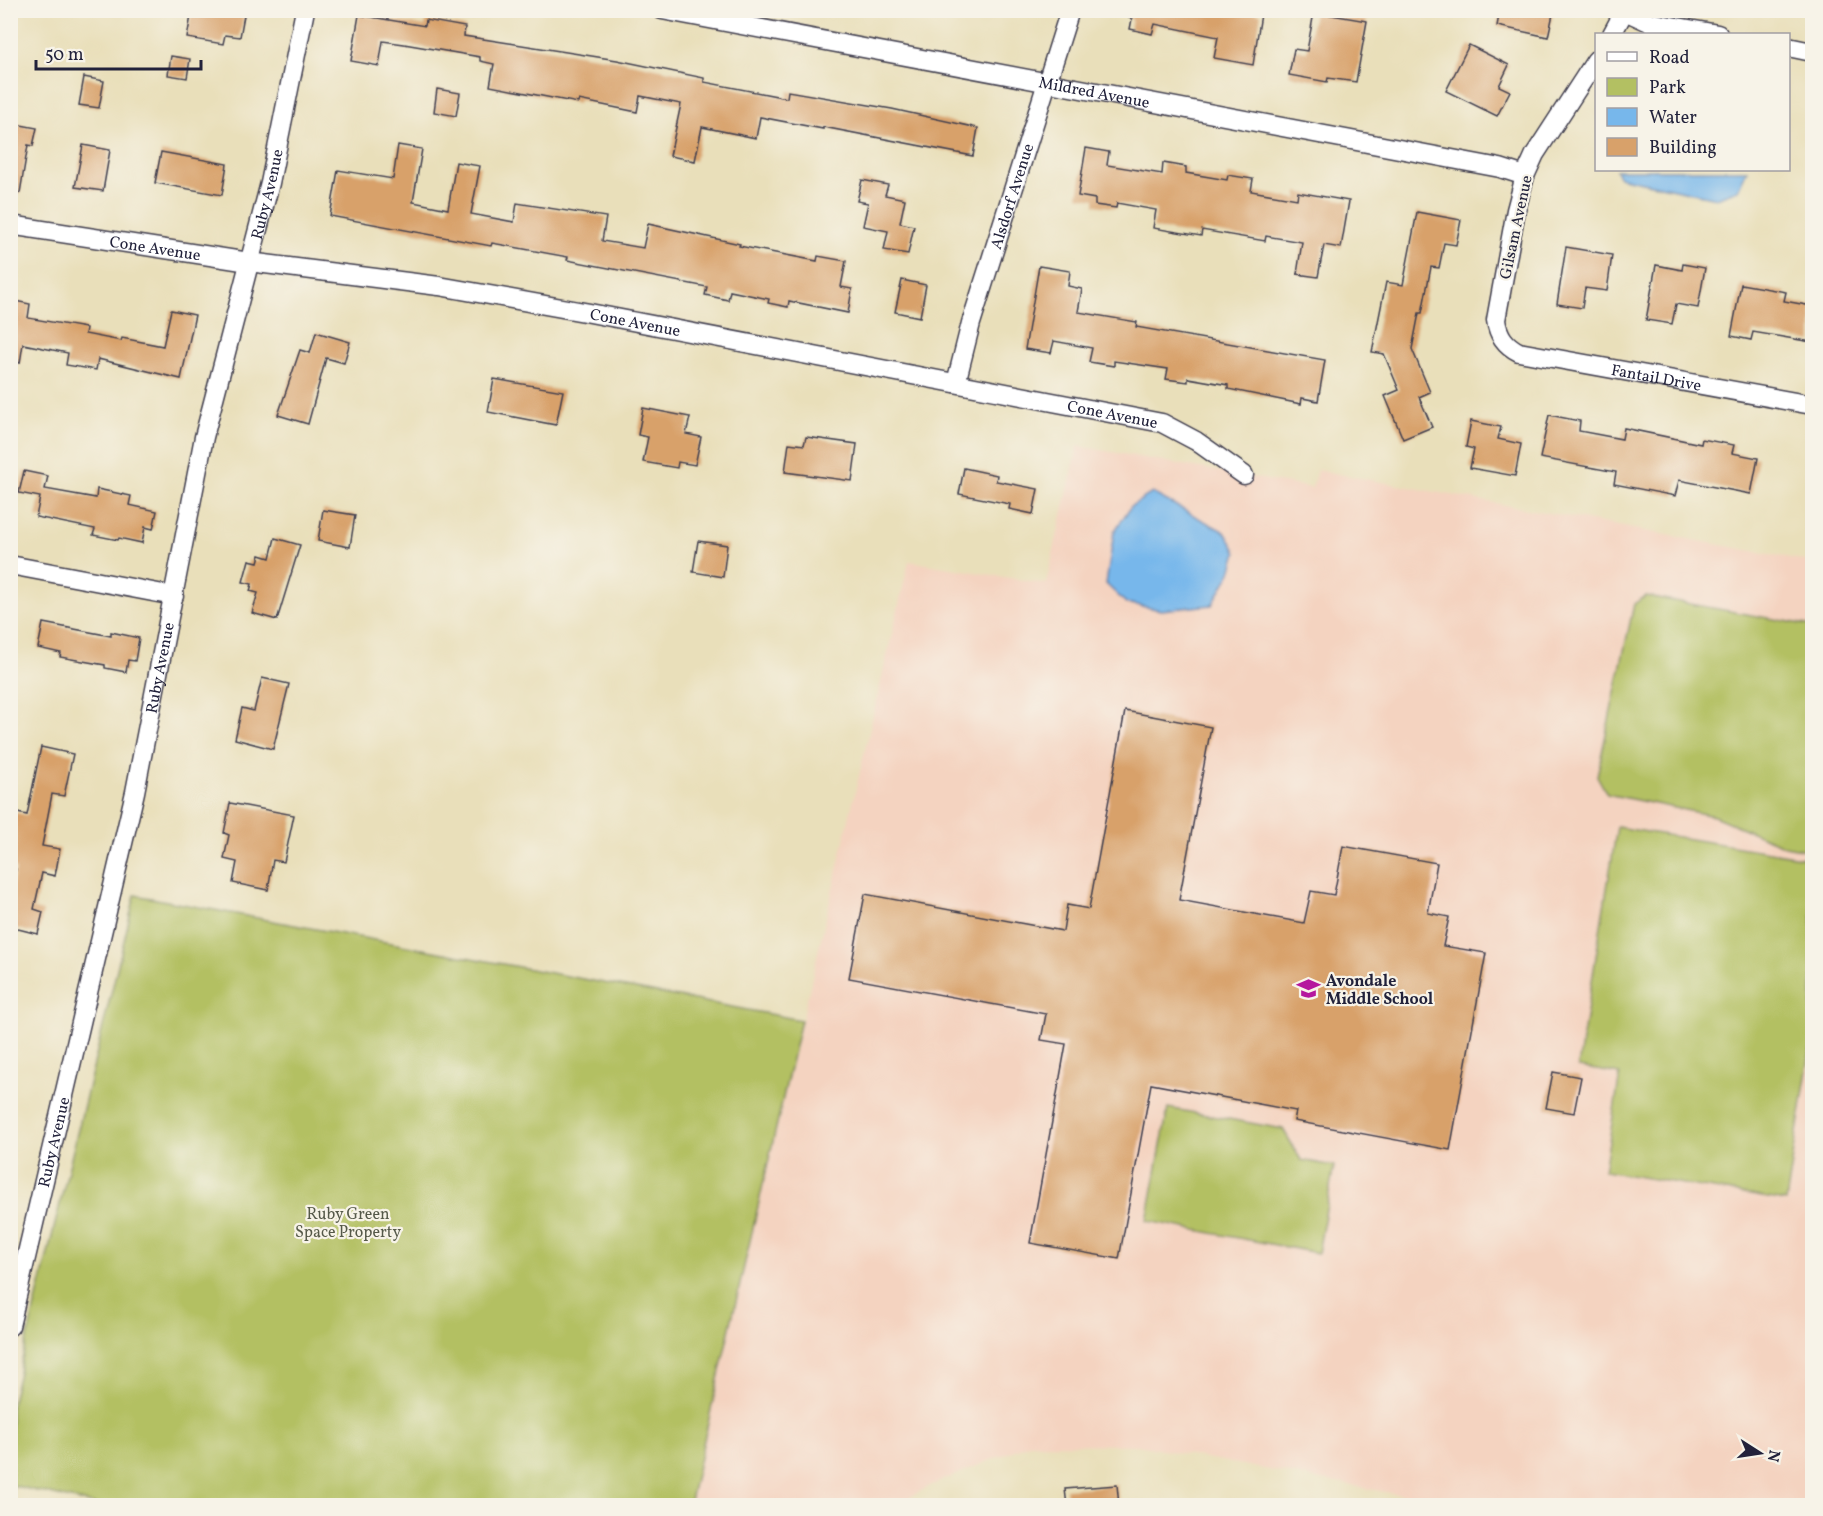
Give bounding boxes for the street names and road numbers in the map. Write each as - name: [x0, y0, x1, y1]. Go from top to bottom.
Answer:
- street label: Mildred Avenue: [1037, 72, 1151, 115]
- street label: Alsdorf Avenue: [986, 141, 1040, 252]
- street label: Ruby Avenue: [247, 147, 290, 242]
- street label: Gilsam Avenue: [1495, 173, 1539, 281]
- street label: Cone Avenue: [108, 232, 202, 267]
- street label: Cone Avenue: [588, 304, 682, 343]
- street label: Fantail Drive: [1609, 360, 1703, 398]
- street label: Cone Avenue: [1065, 396, 1159, 435]
- street label: Ruby Avenue: [142, 621, 181, 716]
- street label: Ruby Avenue: [34, 1095, 76, 1190]

